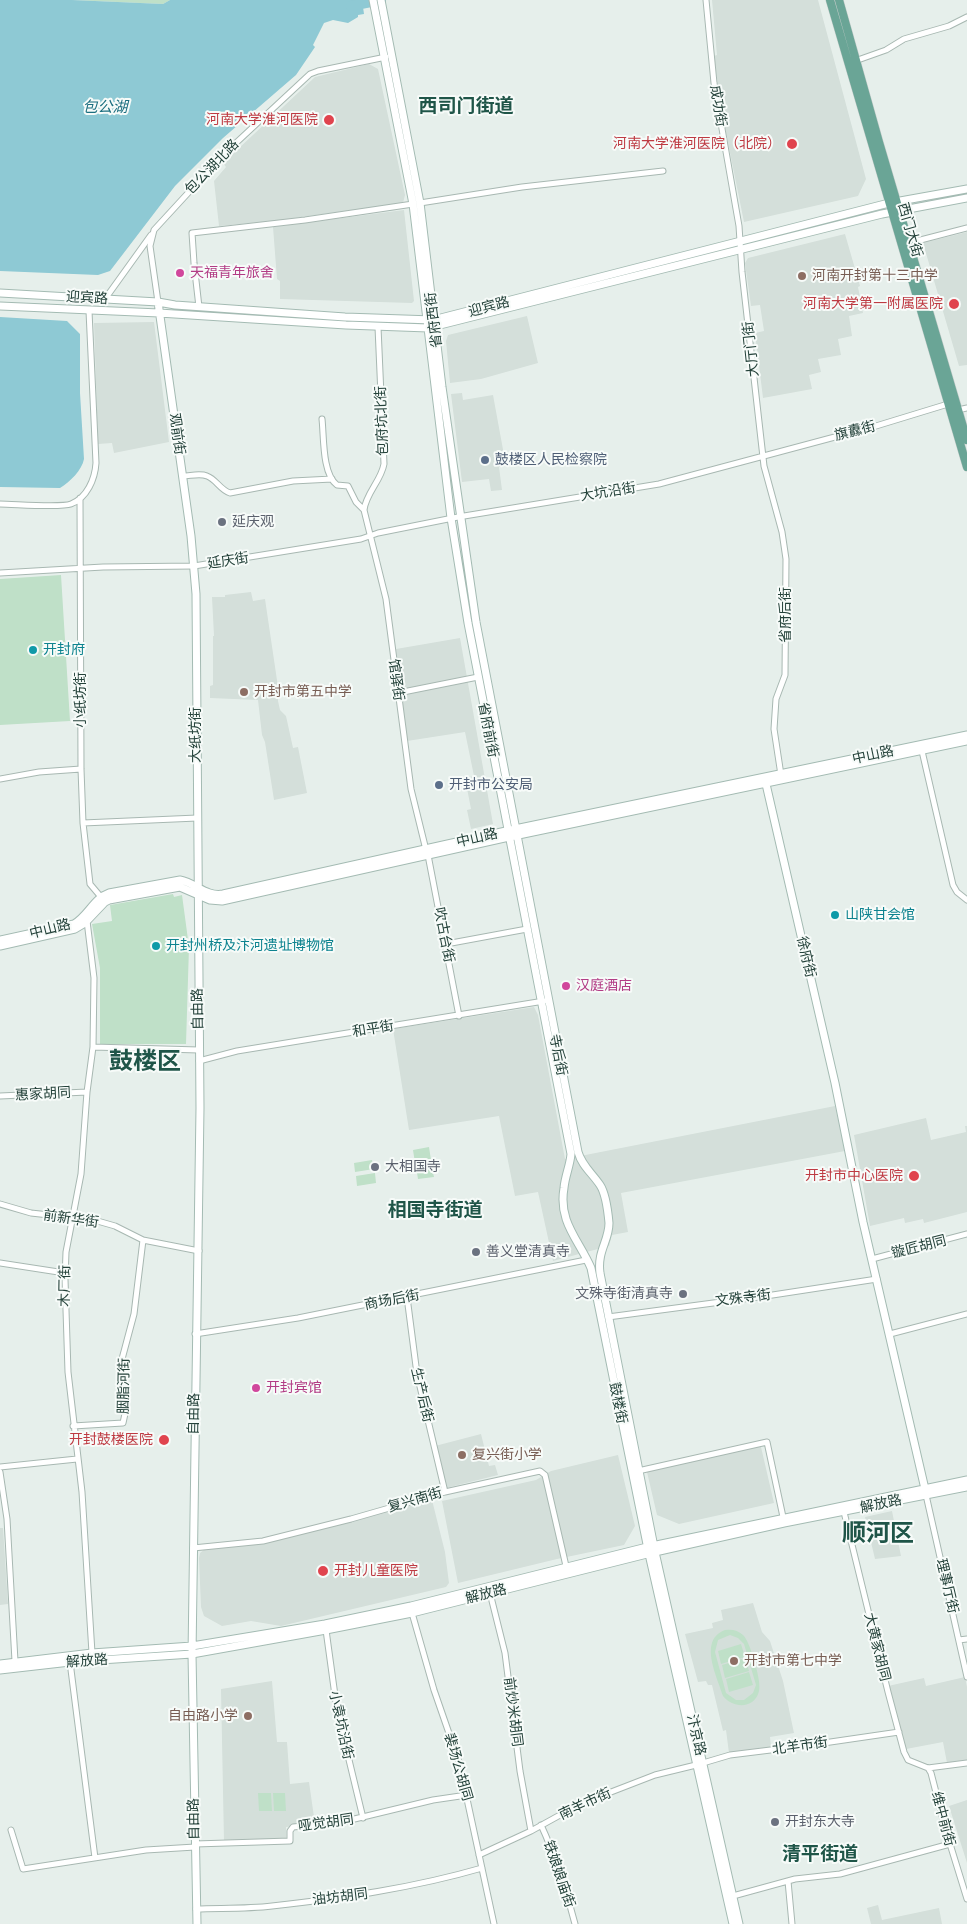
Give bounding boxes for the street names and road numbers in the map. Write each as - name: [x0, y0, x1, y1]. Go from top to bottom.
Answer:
- street label: 成功街: [706, 84, 730, 128]
- street label: 包公湖北路: [182, 136, 242, 198]
- street label: 西门大街: [894, 201, 926, 259]
- street label: 迎宾路: [66, 289, 108, 307]
- street label: 省府西街: [422, 291, 446, 349]
- street label: 迎宾路: [467, 293, 511, 321]
- street label: 大厅门街: [740, 320, 762, 378]
- street label: 包府坑北街: [372, 386, 392, 456]
- street label: 观前街: [166, 412, 188, 456]
- street label: 旗纛街: [833, 418, 877, 444]
- street label: 大坑沿街: [579, 479, 637, 505]
- street label: 延庆街: [206, 549, 250, 573]
- street label: 省府后街: [778, 587, 794, 643]
- street label: 馆驿街: [385, 658, 407, 702]
- street label: 小纸坊街: [73, 672, 89, 728]
- street label: 省府前街: [474, 701, 502, 759]
- street label: 大纸坊街: [188, 707, 204, 763]
- street label: 中山路: [851, 742, 895, 768]
- street label: 中山路: [455, 825, 499, 851]
- street label: 吹古台街: [430, 906, 458, 964]
- street label: 中山路: [28, 916, 72, 942]
- street label: 徐府街: [793, 935, 819, 979]
- street label: 自由路: [189, 988, 207, 1030]
- street label: 和平街: [351, 1017, 395, 1041]
- street label: 寺后街: [546, 1033, 570, 1077]
- street label: 惠家胡同: [15, 1084, 71, 1104]
- street label: 前新华街: [42, 1207, 100, 1231]
- street label: 镟匠胡同: [890, 1232, 948, 1262]
- street label: 木厂街: [56, 1265, 74, 1307]
- street label: 商场后街: [363, 1286, 421, 1314]
- street label: 文殊寺街: [714, 1286, 772, 1310]
- street label: 胭脂河街: [115, 1358, 133, 1414]
- street label: 生产后街: [408, 1366, 436, 1424]
- street label: 鼓楼街: [606, 1381, 630, 1425]
- street label: 自由路: [185, 1393, 203, 1435]
- street label: 复兴南街: [386, 1484, 444, 1516]
- street label: 解放路: [859, 1491, 903, 1517]
- street label: 理事厅街: [933, 1557, 961, 1615]
- street label: 解放路: [464, 1581, 508, 1607]
- street label: 大黄家胡同: [860, 1611, 894, 1683]
- street label: 解放路: [65, 1651, 109, 1671]
- street label: 前炒米胡同: [500, 1676, 526, 1748]
- street label: 小袁坑沿街: [326, 1689, 356, 1761]
- street label: 汴京路: [683, 1713, 709, 1757]
- street label: 裴场公胡同: [440, 1731, 476, 1803]
- street label: 北羊市街: [771, 1734, 829, 1758]
- street label: 南羊市街: [556, 1785, 614, 1823]
- street label: 维中前街: [928, 1790, 958, 1848]
- street label: 自由路: [185, 1798, 203, 1840]
- street label: 哑觉胡同: [297, 1811, 355, 1835]
- street label: 铁娘娘庙街: [540, 1838, 578, 1910]
- street label: 油坊胡同: [311, 1885, 369, 1909]

